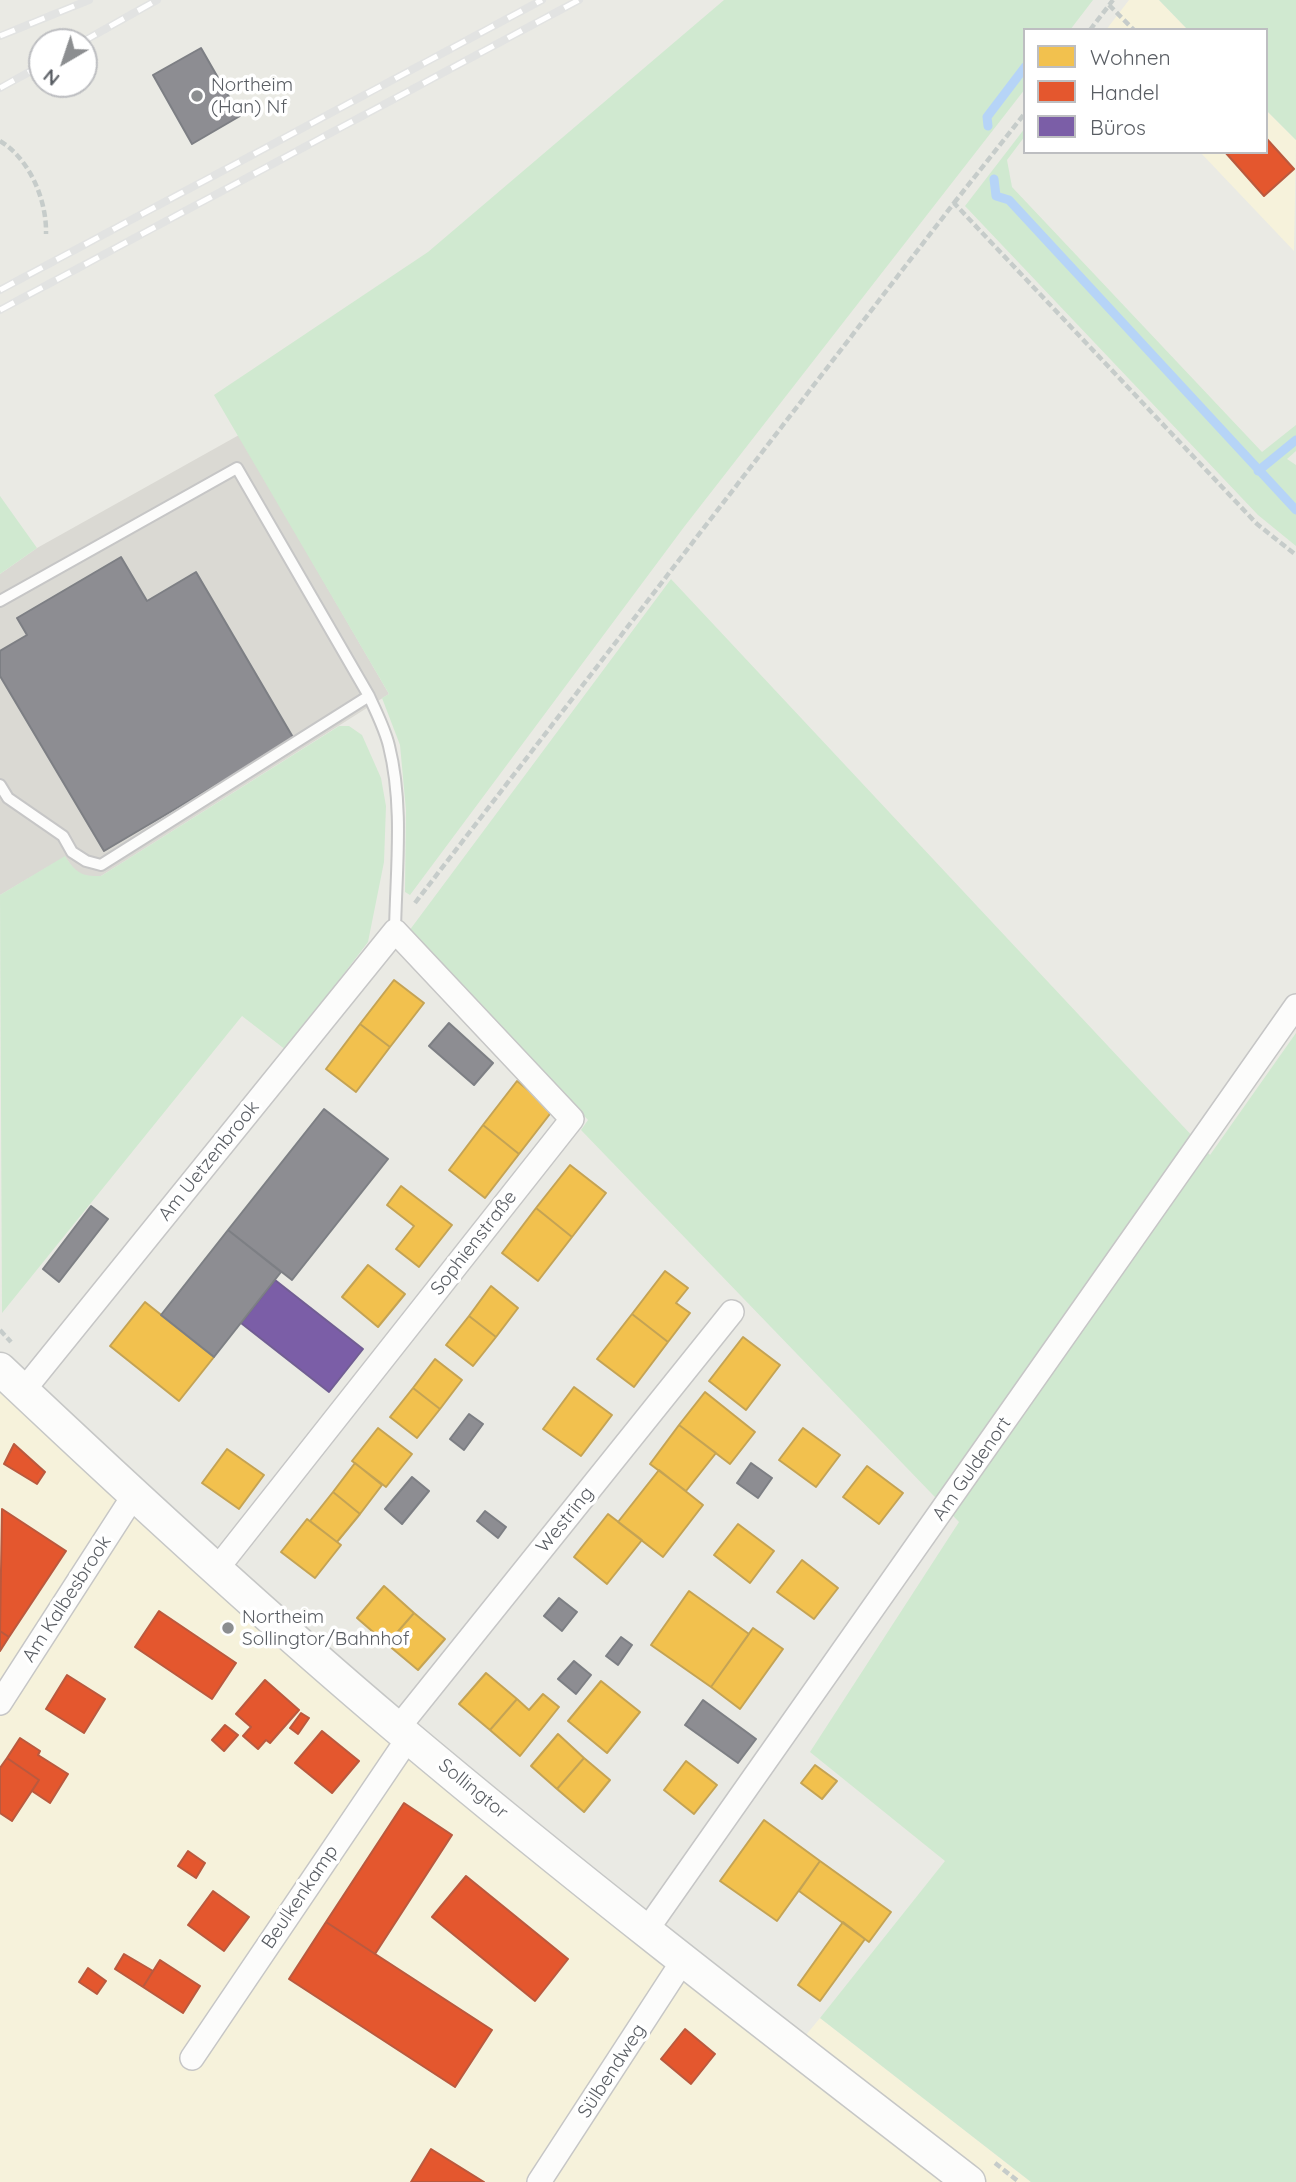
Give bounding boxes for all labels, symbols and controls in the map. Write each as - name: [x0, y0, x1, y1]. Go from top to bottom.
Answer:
- north arrow: [28, 28, 98, 98]
- legend: [1023, 28, 1268, 154]
- text: Wohnen: [1090, 44, 1171, 70]
- text: N: [38, 64, 64, 91]
- place label: Northeim (Han) Nf: [211, 74, 293, 118]
- text: Handel: [1090, 79, 1159, 105]
- marker: Northeim (Han) Nf: [189, 88, 205, 104]
- text: Büros: [1090, 114, 1146, 140]
- street label: Am Uetzenbrook: [154, 1096, 264, 1226]
- street label: Sophienstraße: [426, 1186, 522, 1300]
- street label: Am Guldenort: [928, 1413, 1016, 1525]
- street label: Westring: [531, 1482, 599, 1558]
- street label: Am Kalbesbrook: [18, 1531, 116, 1667]
- place label: Northeim Sollingtor/Bahnhof: [242, 1606, 410, 1650]
- marker: Northeim Sollingtor/Bahnhof: [220, 1620, 236, 1636]
- street label: Sollingtor: [434, 1754, 512, 1824]
- street label: Beulkenkamp: [257, 1841, 343, 1953]
- street label: Sülbendweg: [573, 2020, 651, 2122]

